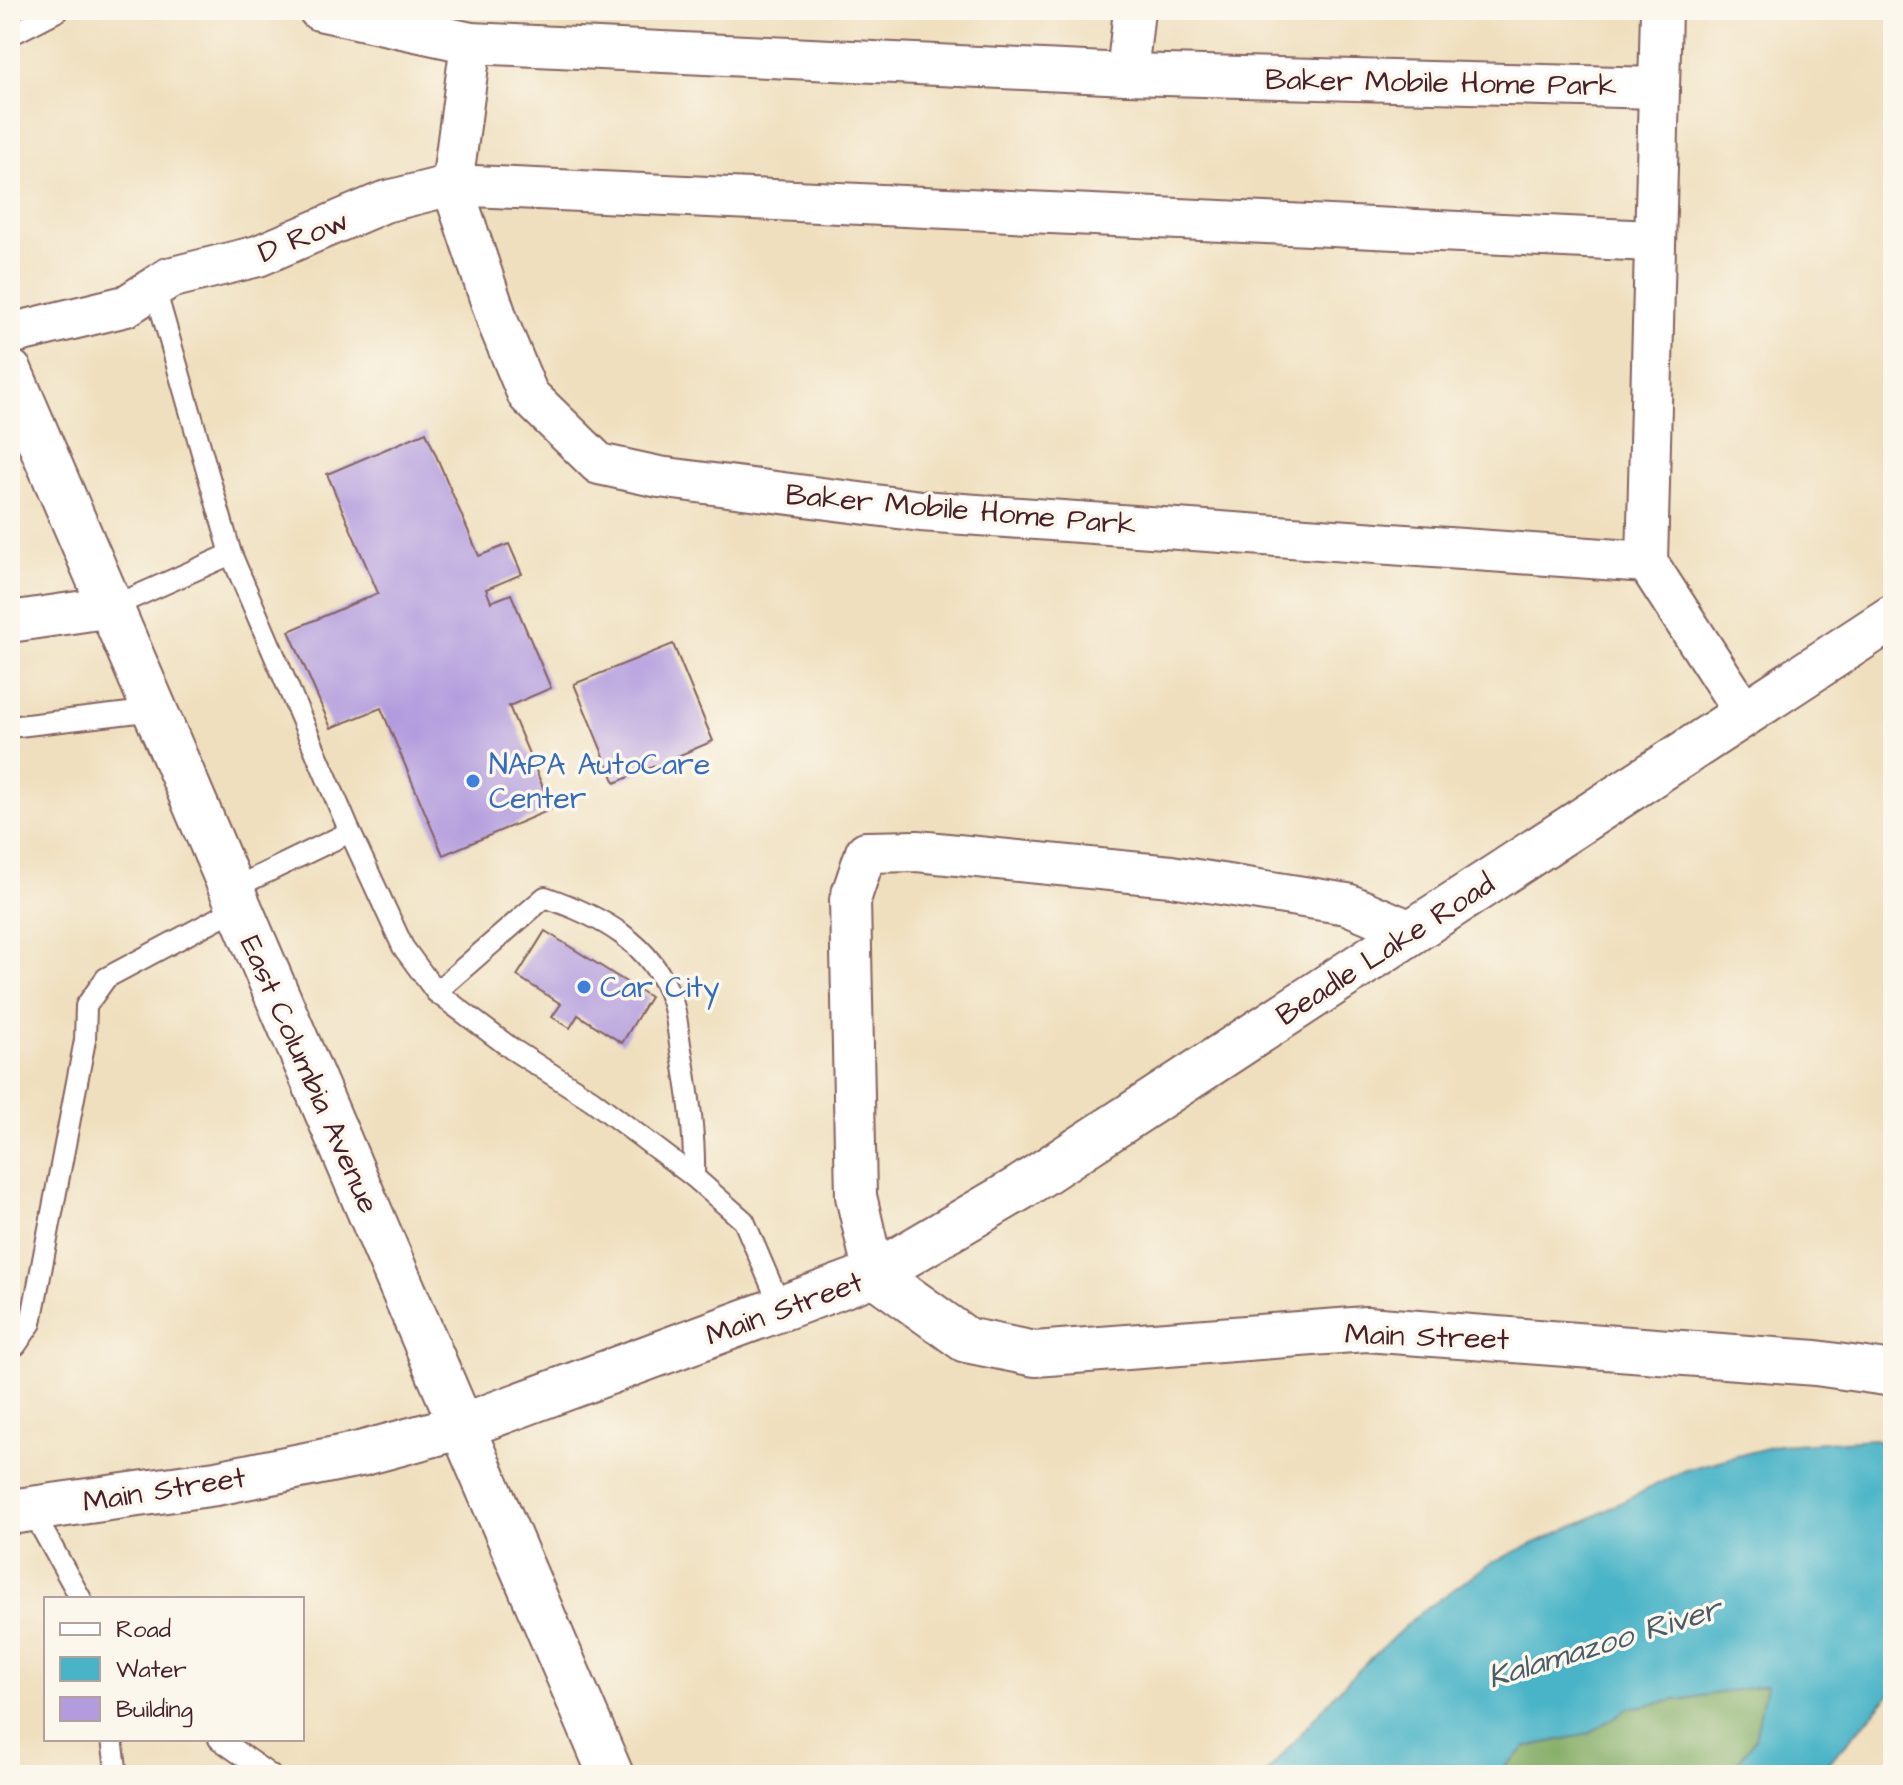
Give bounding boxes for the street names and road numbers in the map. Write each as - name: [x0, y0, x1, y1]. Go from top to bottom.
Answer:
- street label: Baker Mobile Home Park: [1265, 59, 1617, 107]
- street label: D Row: [252, 200, 355, 274]
- street label: Baker Mobile Home Park: [784, 474, 1138, 546]
- street label: Beadle Lake Road: [1268, 863, 1503, 1036]
- street label: East Columbia Avenue: [229, 929, 389, 1220]
- street label: Main Street: [700, 1261, 869, 1357]
- street label: Main Street: [1344, 1313, 1510, 1361]
- street label: Main Street: [80, 1456, 249, 1524]

